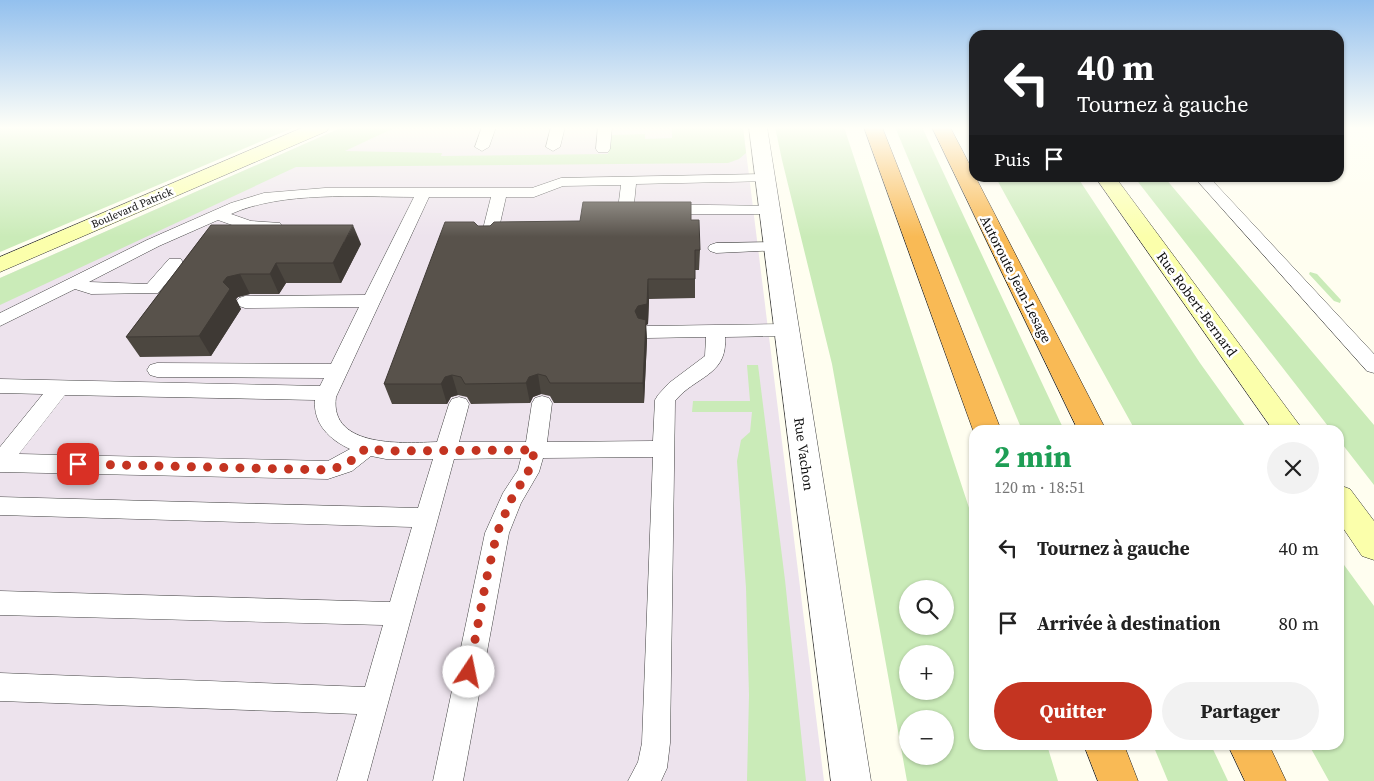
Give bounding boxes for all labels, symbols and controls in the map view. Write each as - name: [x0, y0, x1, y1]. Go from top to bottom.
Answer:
- text: 40 m: [1077, 44, 1154, 92]
- icon: left: [994, 50, 1059, 115]
- text: Tournez à gauche: [1077, 89, 1248, 119]
- icon: arrive: [1040, 145, 1068, 173]
- text: Puis: [994, 146, 1030, 172]
- street label: Boulevard Patrick: [89, 184, 176, 232]
- street label: Autoroute Jean-Lesage: [975, 212, 1057, 346]
- street label: Rue Robert-Bernard: [1152, 247, 1242, 361]
- street label: Rue Vachon: [789, 416, 819, 492]
- text: 2 min: [994, 436, 1072, 477]
- button: close: [1267, 442, 1319, 494]
- pin: [57, 443, 99, 485]
- icon: arrive: [64, 450, 92, 478]
- text: 120 m · 18:51: [994, 476, 1085, 498]
- icon: left: [994, 534, 1022, 562]
- text: Tournez à gauche: [1037, 535, 1190, 561]
- text: 40 m: [1278, 535, 1319, 561]
- map controls: [899, 580, 954, 765]
- button: search: [899, 580, 954, 635]
- icon: arrive: [994, 609, 1022, 637]
- text: Arrivée à destination: [1037, 610, 1220, 636]
- text: 80 m: [1278, 610, 1319, 636]
- position arrow: [442, 645, 494, 697]
- button: +: [899, 645, 954, 700]
- button: Quitter: [994, 682, 1152, 740]
- button: Partager: [1162, 682, 1319, 740]
- button: −: [899, 710, 954, 765]

